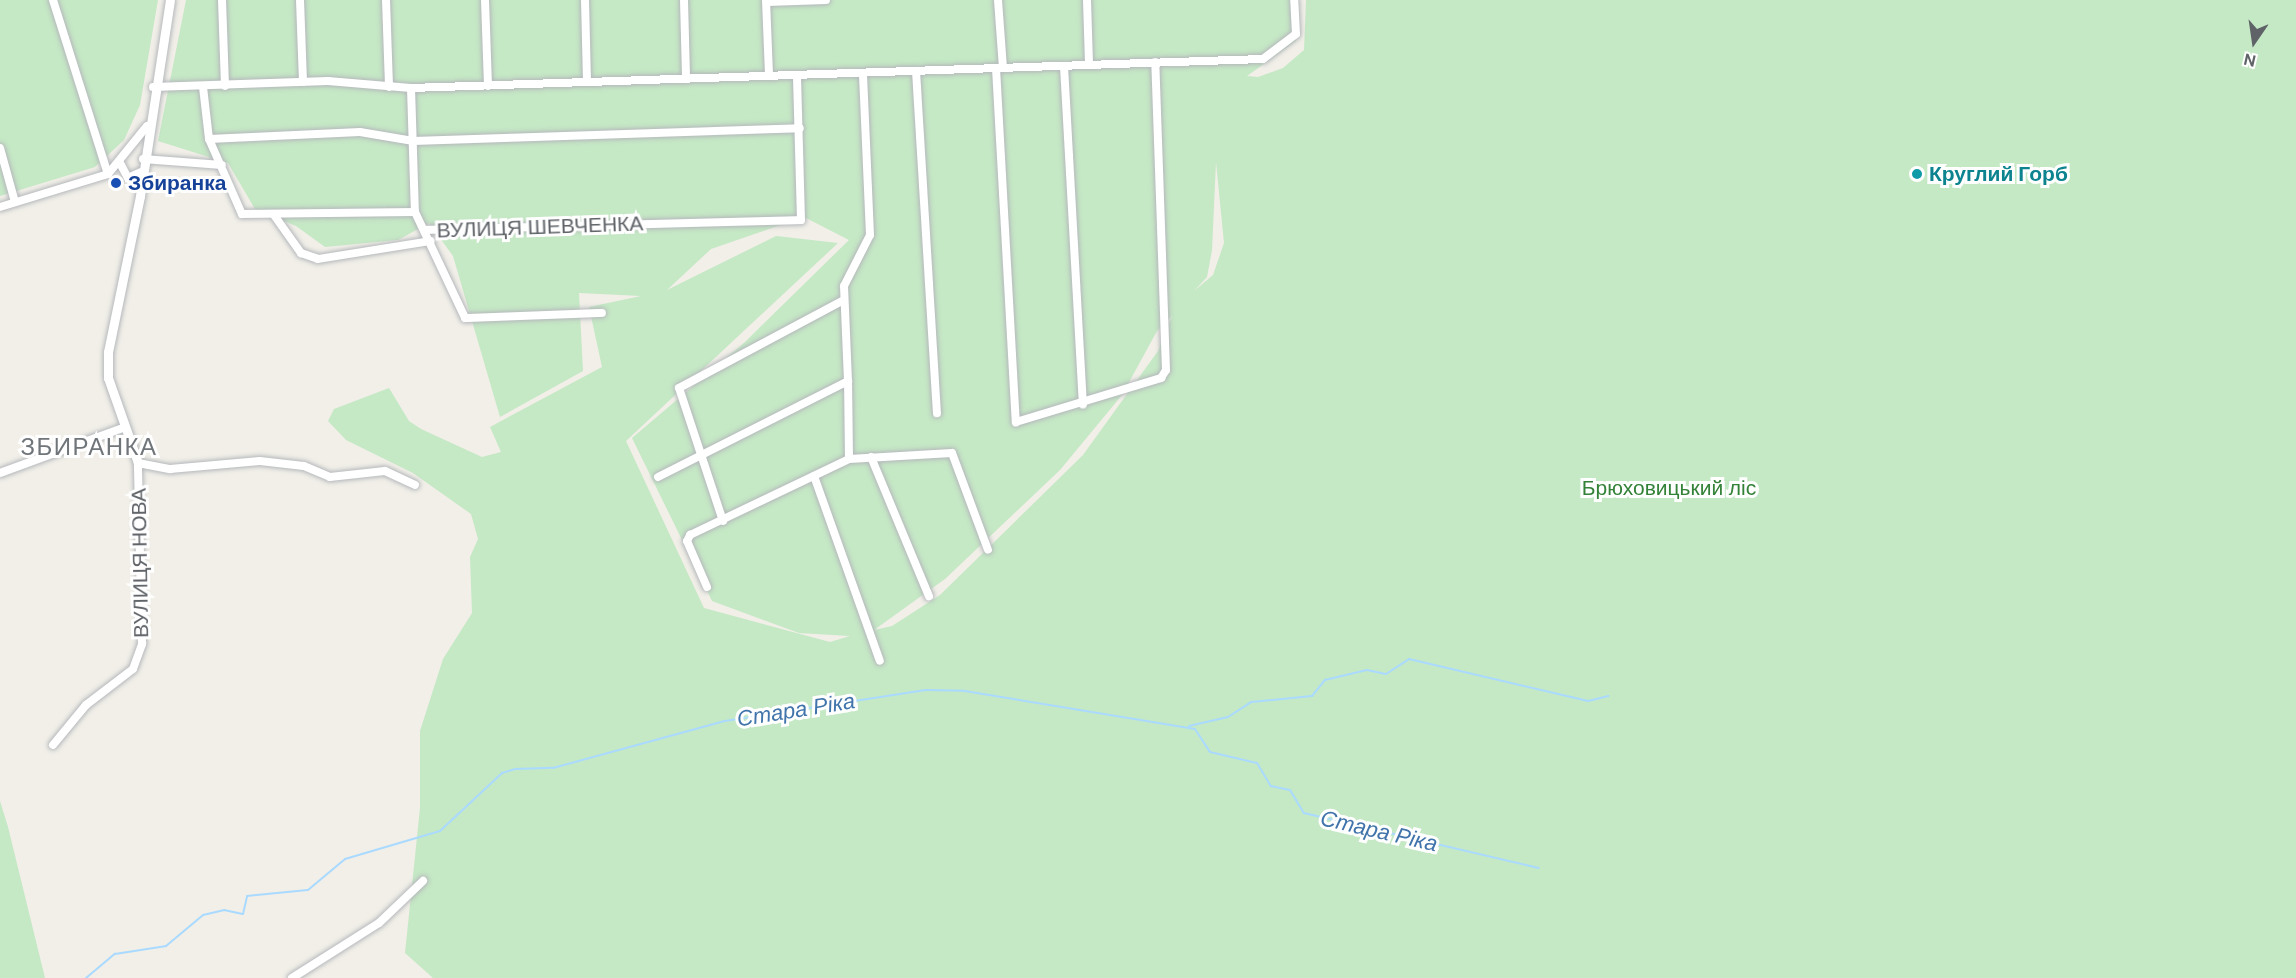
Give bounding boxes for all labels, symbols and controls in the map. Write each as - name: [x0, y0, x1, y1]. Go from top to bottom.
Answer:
- north arrow: [2224, 12, 2284, 72]
- text: N: [2242, 48, 2258, 72]
- place label: Круглий Горб: [1929, 161, 2068, 187]
- marker: Круглий Горб: [1910, 167, 1924, 181]
- place label: Збиранка: [128, 170, 226, 196]
- marker: Збиранка: [109, 176, 123, 190]
- street label: ВУЛИЦЯ ШЕВЧЕНКА: [436, 211, 644, 243]
- district label: ЗБИРАНКА: [20, 433, 158, 461]
- park label: Брюховицький ліс: [1582, 475, 1756, 501]
- street label: ВУЛИЦЯ НОВА: [126, 488, 154, 638]
- water label: Стара Ріка: [735, 688, 857, 732]
- water label: Стара Ріка: [1318, 805, 1440, 857]

